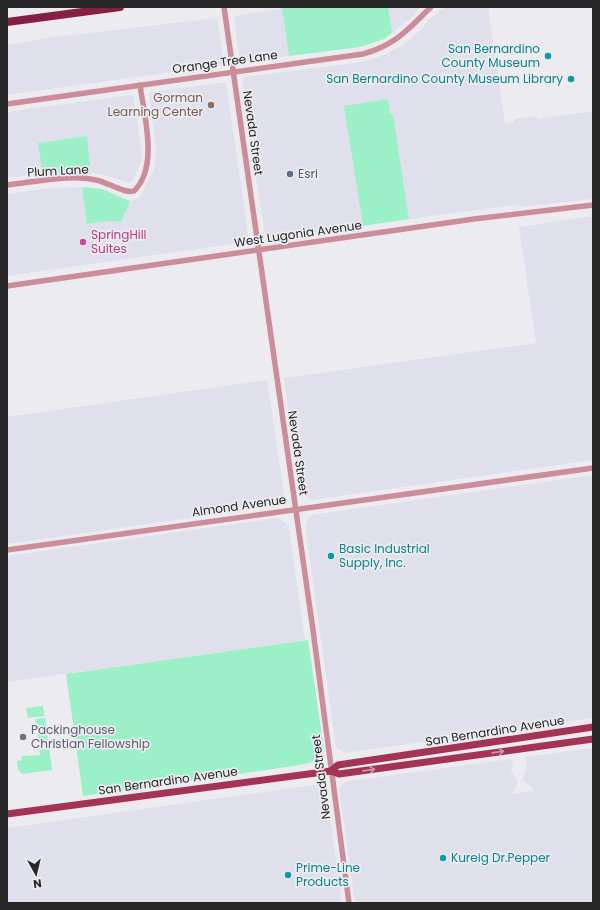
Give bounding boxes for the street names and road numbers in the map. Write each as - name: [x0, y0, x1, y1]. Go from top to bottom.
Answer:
- street label: Orange Tree Lane: [171, 46, 279, 77]
- street label: Nevada Street: [239, 90, 268, 176]
- street label: Plum Lane: [27, 160, 89, 181]
- street label: West Lugonia Avenue: [233, 216, 363, 251]
- street label: Nevada Street: [284, 410, 313, 496]
- street label: Almond Avenue: [191, 490, 287, 521]
- street label: San Bernardino Avenue: [424, 711, 566, 750]
- street label: Nevada Street: [307, 734, 334, 820]
- street label: San Bernardino Avenue: [97, 762, 239, 799]

